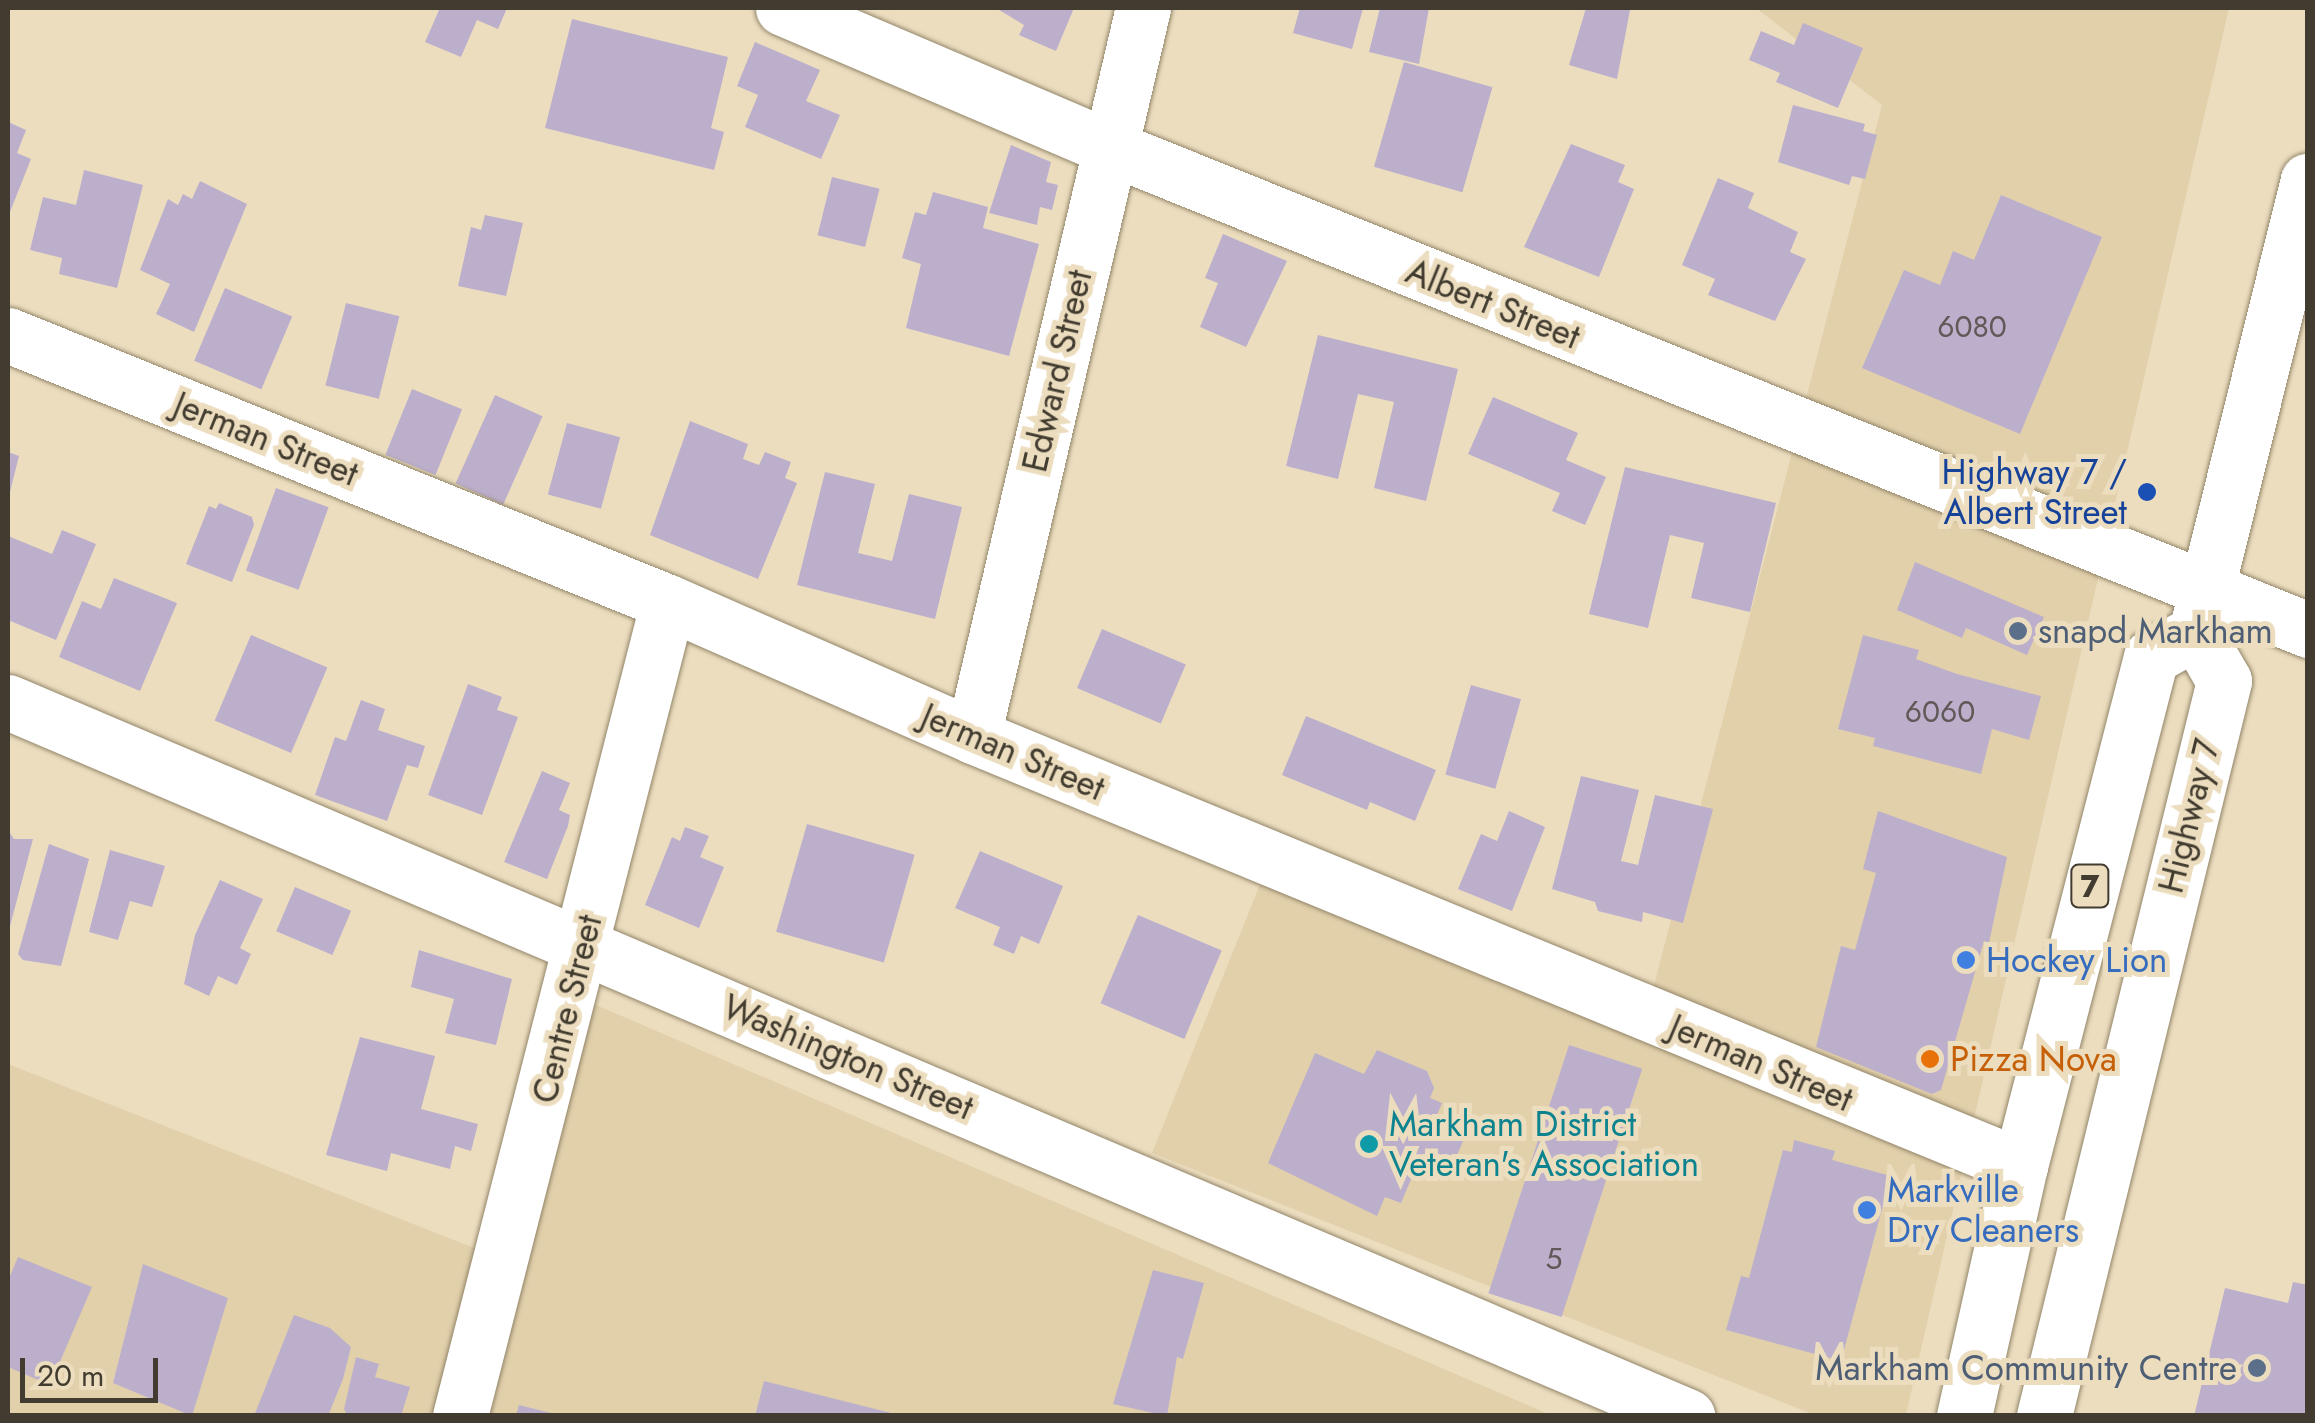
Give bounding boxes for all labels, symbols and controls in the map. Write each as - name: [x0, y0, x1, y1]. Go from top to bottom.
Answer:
- street label: Albert Street: [1400, 250, 1586, 358]
- street label: Edward Street: [1013, 266, 1101, 476]
- house number: 6080: [1937, 309, 2007, 345]
- street label: Jerman Street: [168, 383, 364, 495]
- place label: Highway 7 / Albert Street: [1941, 451, 2127, 533]
- marker: Highway 7 / Albert Street: [2136, 481, 2158, 503]
- place label: snapd Markham: [2038, 610, 2273, 652]
- marker: snapd Markham: [2007, 620, 2029, 642]
- house number: 6060: [1905, 694, 1975, 730]
- street label: Jerman Street: [915, 695, 1111, 809]
- street label: Highway 7: [2150, 735, 2228, 897]
- road number: 7: [2070, 859, 2110, 913]
- street label: Centre Street: [523, 911, 611, 1107]
- place label: Hockey Lion: [1986, 939, 2167, 981]
- marker: Hockey Lion: [1955, 949, 1977, 971]
- street label: Washington Street: [717, 985, 979, 1129]
- street label: Jerman Street: [1663, 1006, 1859, 1120]
- place label: Pizza Nova: [1950, 1038, 2117, 1080]
- marker: Pizza Nova: [1919, 1048, 1941, 1070]
- place label: Markham District Veteran's Association: [1389, 1103, 1699, 1185]
- marker: Markham District Veteran's Association: [1358, 1133, 1380, 1155]
- place label: Markville Dry Cleaners: [1887, 1169, 2079, 1251]
- marker: Markville Dry Cleaners: [1856, 1199, 1878, 1221]
- house number: 5: [1546, 1241, 1562, 1277]
- scale bar: [25, 1338, 162, 1400]
- place label: Markham Community Centre: [1815, 1347, 2237, 1389]
- text: 20 m: [37, 1354, 104, 1397]
- marker: Markham Community Centre: [2246, 1357, 2268, 1379]

